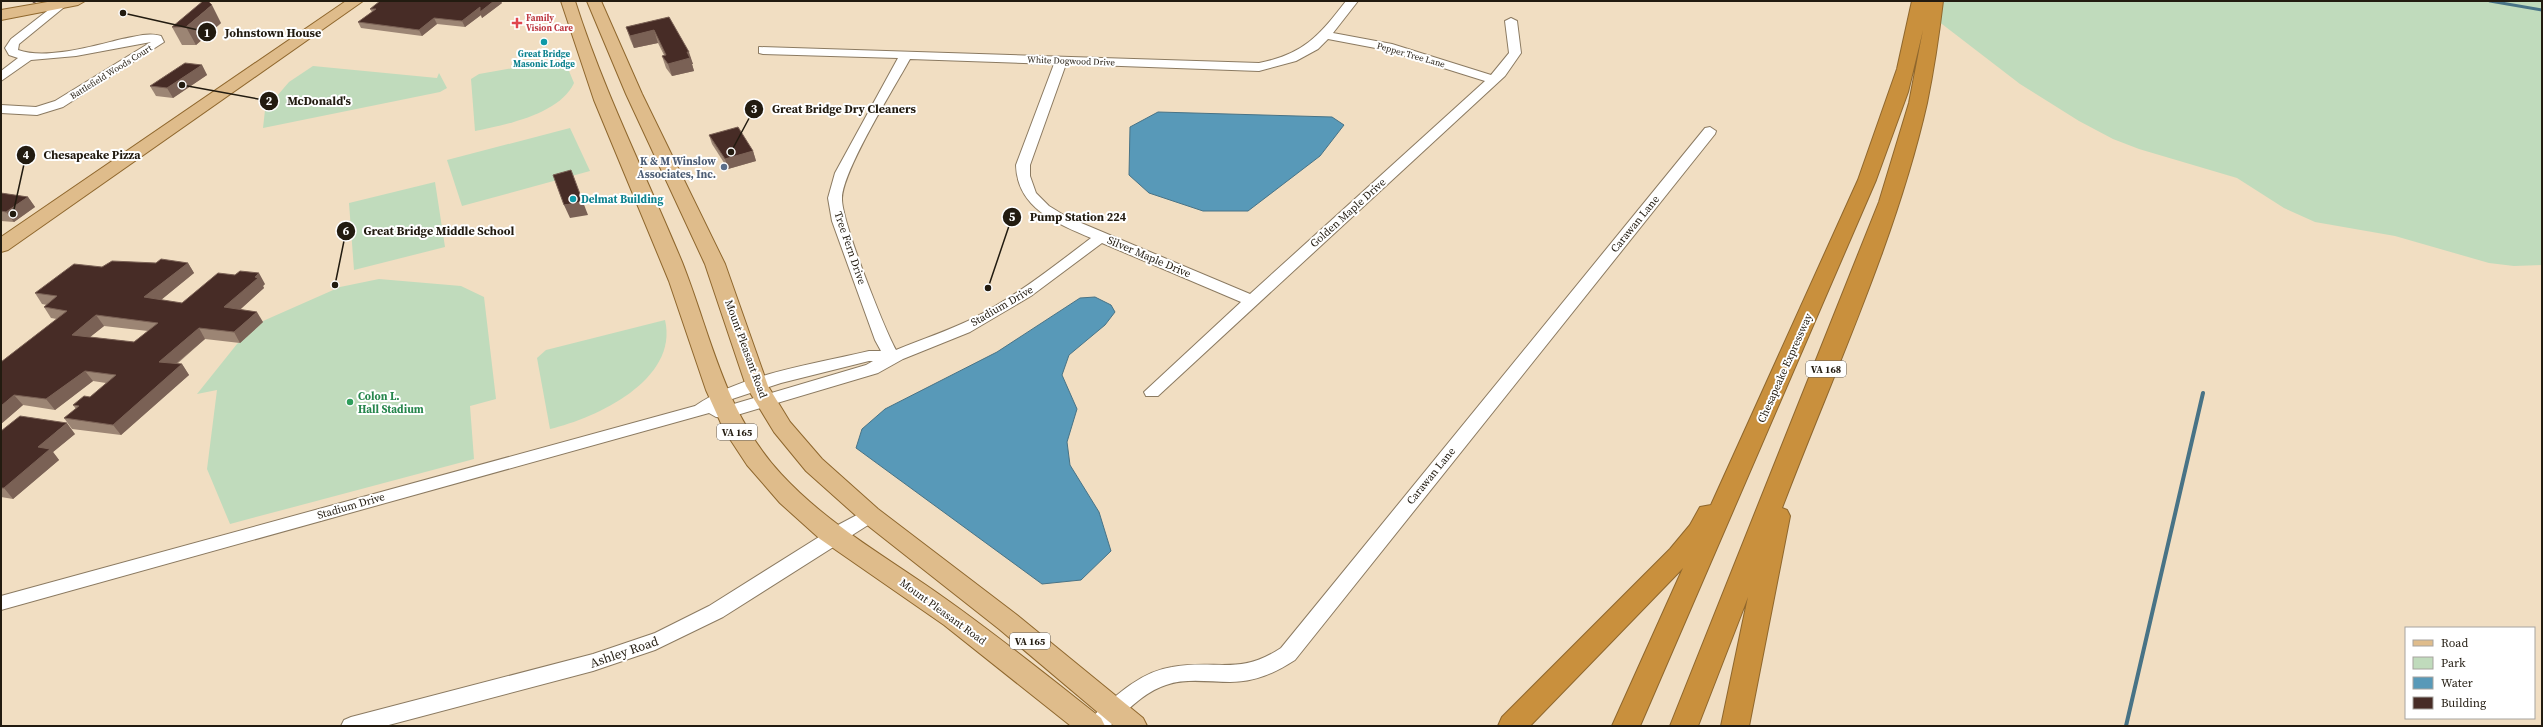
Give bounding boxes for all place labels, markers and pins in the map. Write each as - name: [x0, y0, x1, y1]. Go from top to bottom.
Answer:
- place label: Family Vision Care: [526, 12, 573, 34]
- marker: Family Vision Care: [511, 17, 523, 29]
- callout: Johnstown House: [197, 20, 330, 44]
- marker: Great Bridge Masonic Lodge: [539, 37, 549, 47]
- place label: Great Bridge Masonic Lodge: [513, 48, 575, 70]
- callout: McDonald's: [259, 89, 359, 113]
- callout: Great Bridge Dry Cleaners: [744, 97, 924, 121]
- callout: Chesapeake Pizza: [16, 143, 149, 167]
- place label: K & M Winslow Associates, Inc.: [637, 154, 716, 182]
- marker: K & M Winslow Associates, Inc.: [719, 162, 729, 172]
- place label: Delmat Building: [581, 192, 663, 207]
- marker: Delmat Building: [568, 194, 578, 204]
- callout: Pump Station 224: [1002, 205, 1134, 229]
- callout: Great Bridge Middle School: [336, 219, 523, 243]
- place label: Colon L. Hall Stadium: [358, 389, 424, 417]
- marker: Colon L. Hall Stadium: [345, 397, 355, 407]

